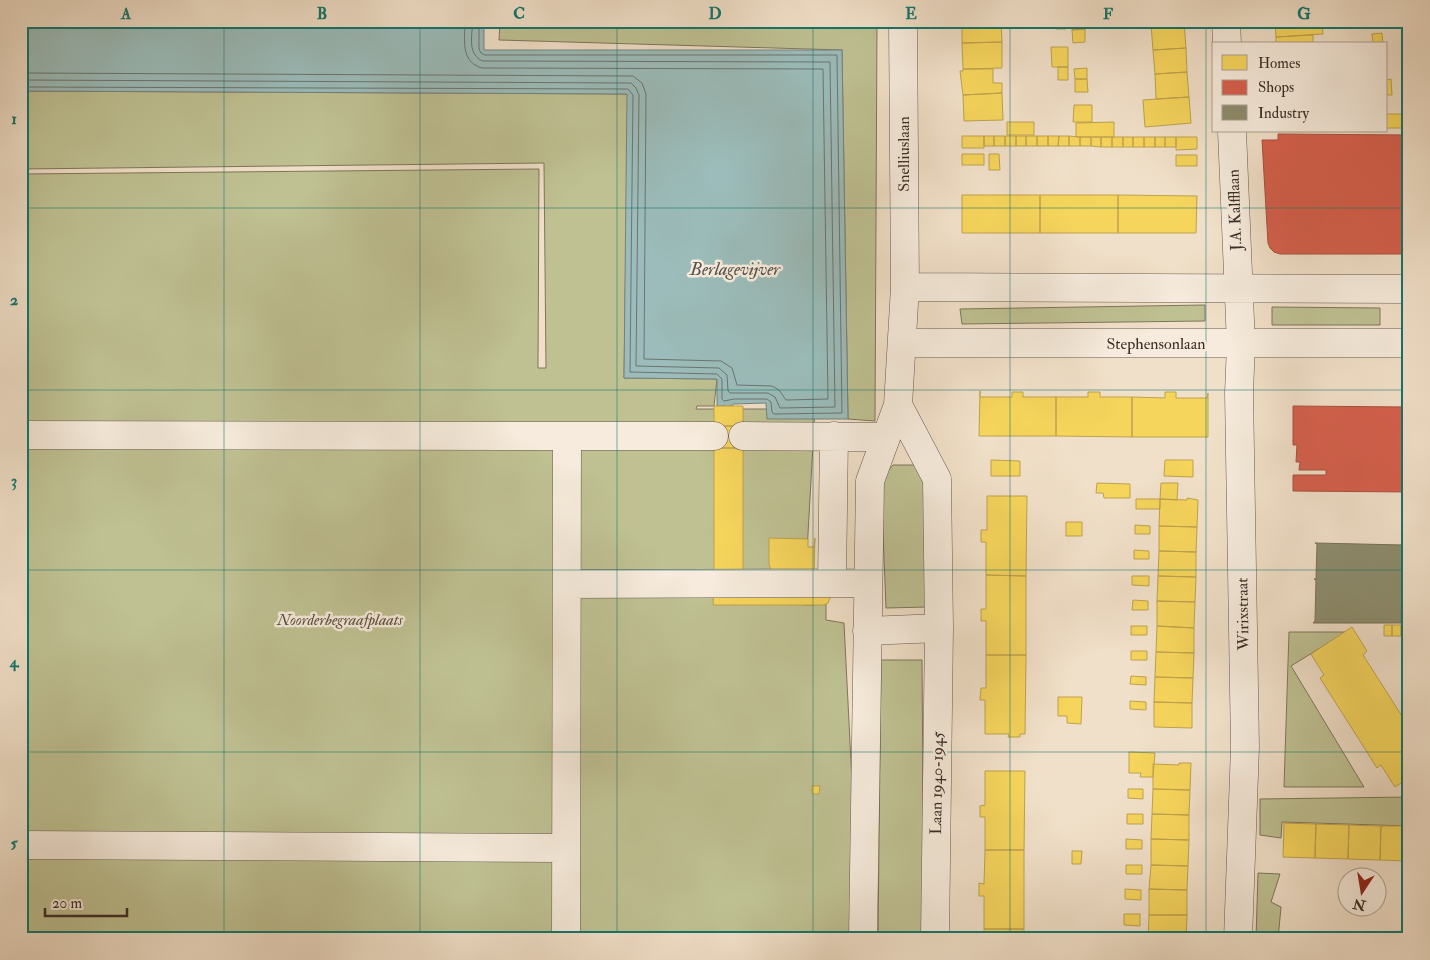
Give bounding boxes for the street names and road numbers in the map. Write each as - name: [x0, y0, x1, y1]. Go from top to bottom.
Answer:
- street label: Snelliuslaan: [894, 116, 914, 192]
- street label: J.A. Kalfflaan: [1224, 169, 1247, 252]
- street label: Stephensonlaan: [1106, 334, 1206, 355]
- street label: Wirixstraat: [1232, 577, 1254, 652]
- street label: Laan 1940-1945: [926, 731, 948, 835]

